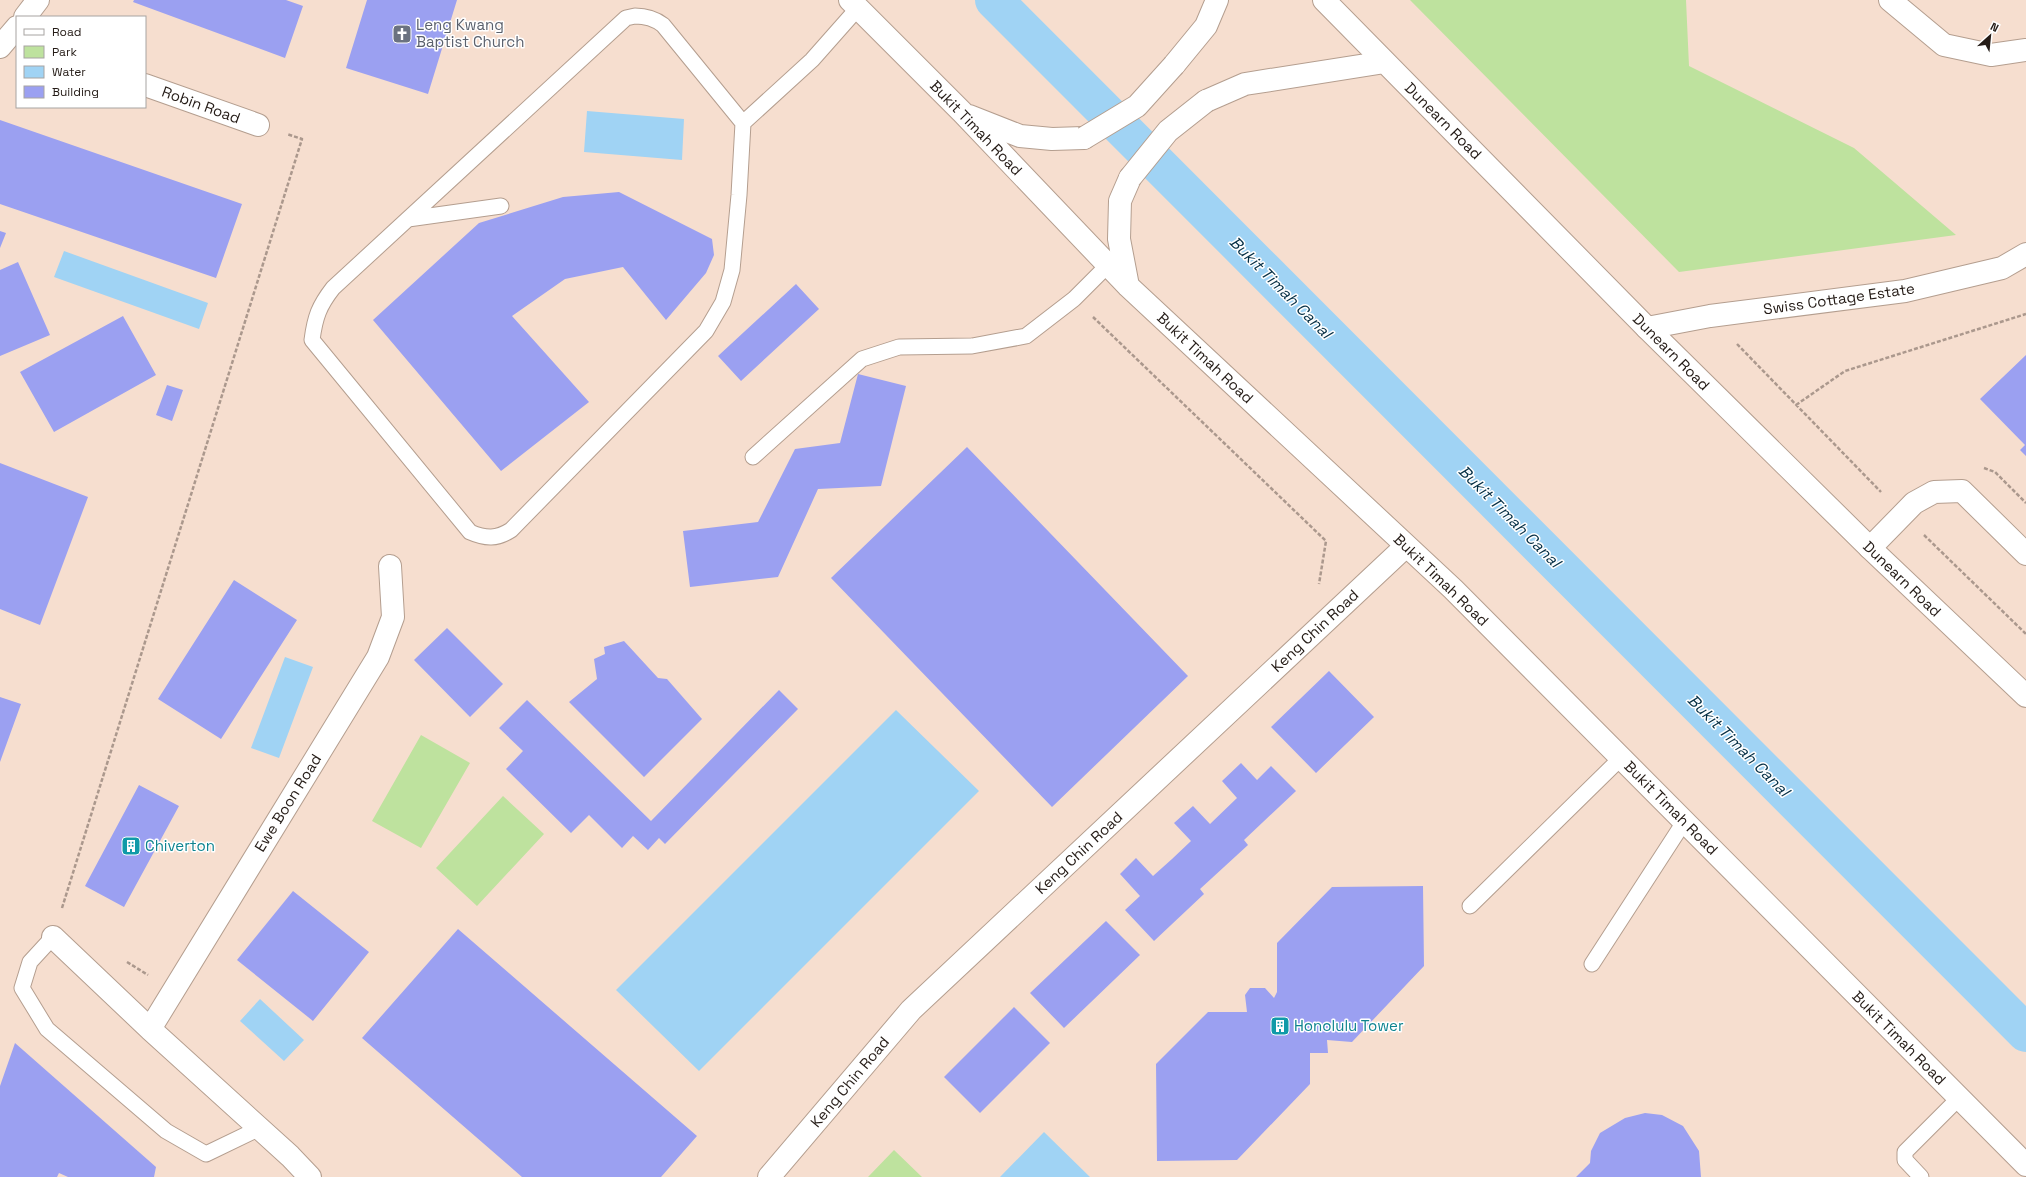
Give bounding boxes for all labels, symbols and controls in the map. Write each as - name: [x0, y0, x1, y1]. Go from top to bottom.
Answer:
- place label: Leng Kwang Baptist Church: [416, 15, 524, 51]
- legend: [16, 16, 146, 108]
- north arrow: [1970, 16, 2010, 56]
- text: N: [1988, 19, 2001, 35]
- church icon: Leng Kwang Baptist Church: [391, 23, 413, 45]
- text: Road: [52, 24, 81, 40]
- text: Park: [52, 44, 77, 60]
- text: Water: [52, 64, 86, 80]
- street label: Bukit Timah Road: [926, 76, 1027, 179]
- street label: Dunearn Road: [1401, 78, 1486, 163]
- street label: Robin Road: [159, 82, 243, 127]
- text: Building: [52, 84, 99, 100]
- water label: Bukit Timah Canal: [1225, 232, 1338, 344]
- street label: Swiss Cottage Estate: [1762, 278, 1916, 319]
- street label: Bukit Timah Road: [1153, 308, 1258, 407]
- street label: Dunearn Road: [1629, 309, 1714, 394]
- water label: Bukit Timah Canal: [1454, 461, 1567, 573]
- street label: Bukit Timah Road: [1390, 529, 1493, 630]
- street label: Dunearn Road: [1859, 537, 1945, 621]
- street label: Keng Chin Road: [1267, 585, 1362, 676]
- water label: Bukit Timah Canal: [1683, 690, 1796, 802]
- street label: Ewe Boon Road: [250, 750, 325, 855]
- street label: Bukit Timah Road: [1620, 757, 1722, 859]
- street label: Keng Chin Road: [1031, 807, 1126, 898]
- building icon: Chiverton: [120, 835, 142, 857]
- place label: Chiverton: [145, 836, 215, 855]
- street label: Bukit Timah Road: [1848, 987, 1950, 1089]
- building icon: Honolulu Tower: [1269, 1015, 1291, 1037]
- place label: Honolulu Tower: [1294, 1016, 1404, 1035]
- street label: Keng Chin Road: [806, 1032, 893, 1131]

